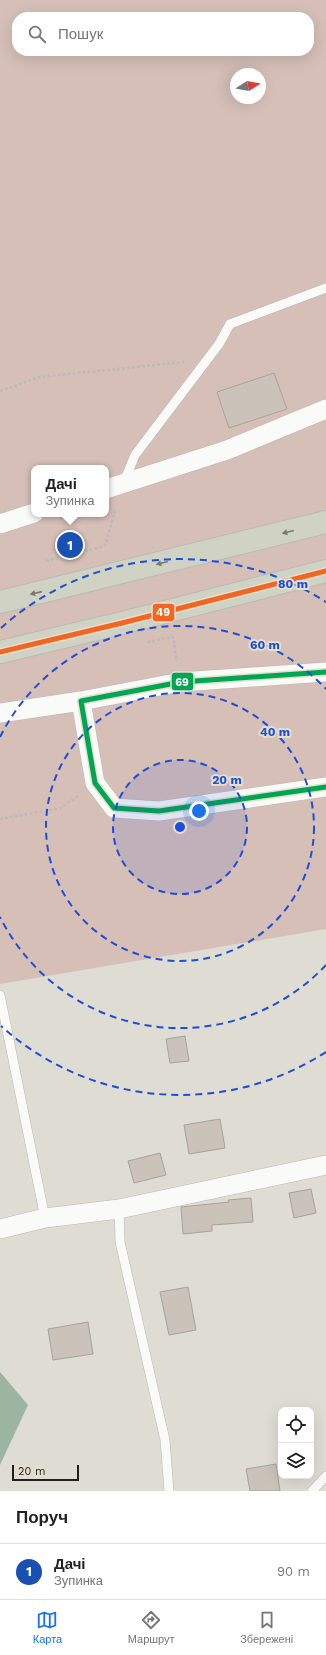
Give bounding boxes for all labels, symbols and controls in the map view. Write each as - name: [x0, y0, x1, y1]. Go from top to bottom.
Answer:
- search box: [12, 12, 314, 56]
- icon: search: [26, 23, 48, 45]
- text: Пошук: [58, 25, 103, 43]
- north arrow: [230, 68, 266, 104]
- popup: [31, 465, 109, 517]
- text: Дачі: [45, 475, 77, 493]
- text: Зупинка: [45, 493, 95, 508]
- one-way arrow: [282, 529, 294, 535]
- pin: 1: [57, 530, 83, 560]
- one-way arrow: [156, 560, 168, 566]
- text: 80 m: [278, 577, 308, 591]
- one-way arrow: [29, 591, 42, 597]
- line badge: 49: [152, 603, 175, 622]
- text: 49: [156, 606, 170, 619]
- text: 60 m: [250, 638, 280, 652]
- line badge: 69: [171, 672, 194, 691]
- text: 69: [175, 676, 189, 689]
- text: 40 m: [260, 725, 290, 739]
- text: 20 m: [212, 773, 242, 787]
- your location: [189, 801, 209, 821]
- centre of rings: [173, 820, 187, 834]
- map controls: [278, 1407, 314, 1479]
- button: locate: [278, 1407, 314, 1443]
- button: layers: [278, 1443, 314, 1479]
- scale bar: [12, 1463, 79, 1482]
- text: 20 m: [18, 1465, 46, 1478]
- text: Поруч: [16, 1507, 68, 1527]
- text: Дачі: [54, 1555, 86, 1573]
- text: 1: [26, 1564, 32, 1579]
- text: 90 m: [277, 1564, 310, 1579]
- text: Зупинка: [54, 1573, 103, 1588]
- tab: Карта: [33, 1609, 62, 1646]
- tab: Маршрут: [128, 1609, 175, 1646]
- tab: Збережені: [240, 1609, 293, 1646]

